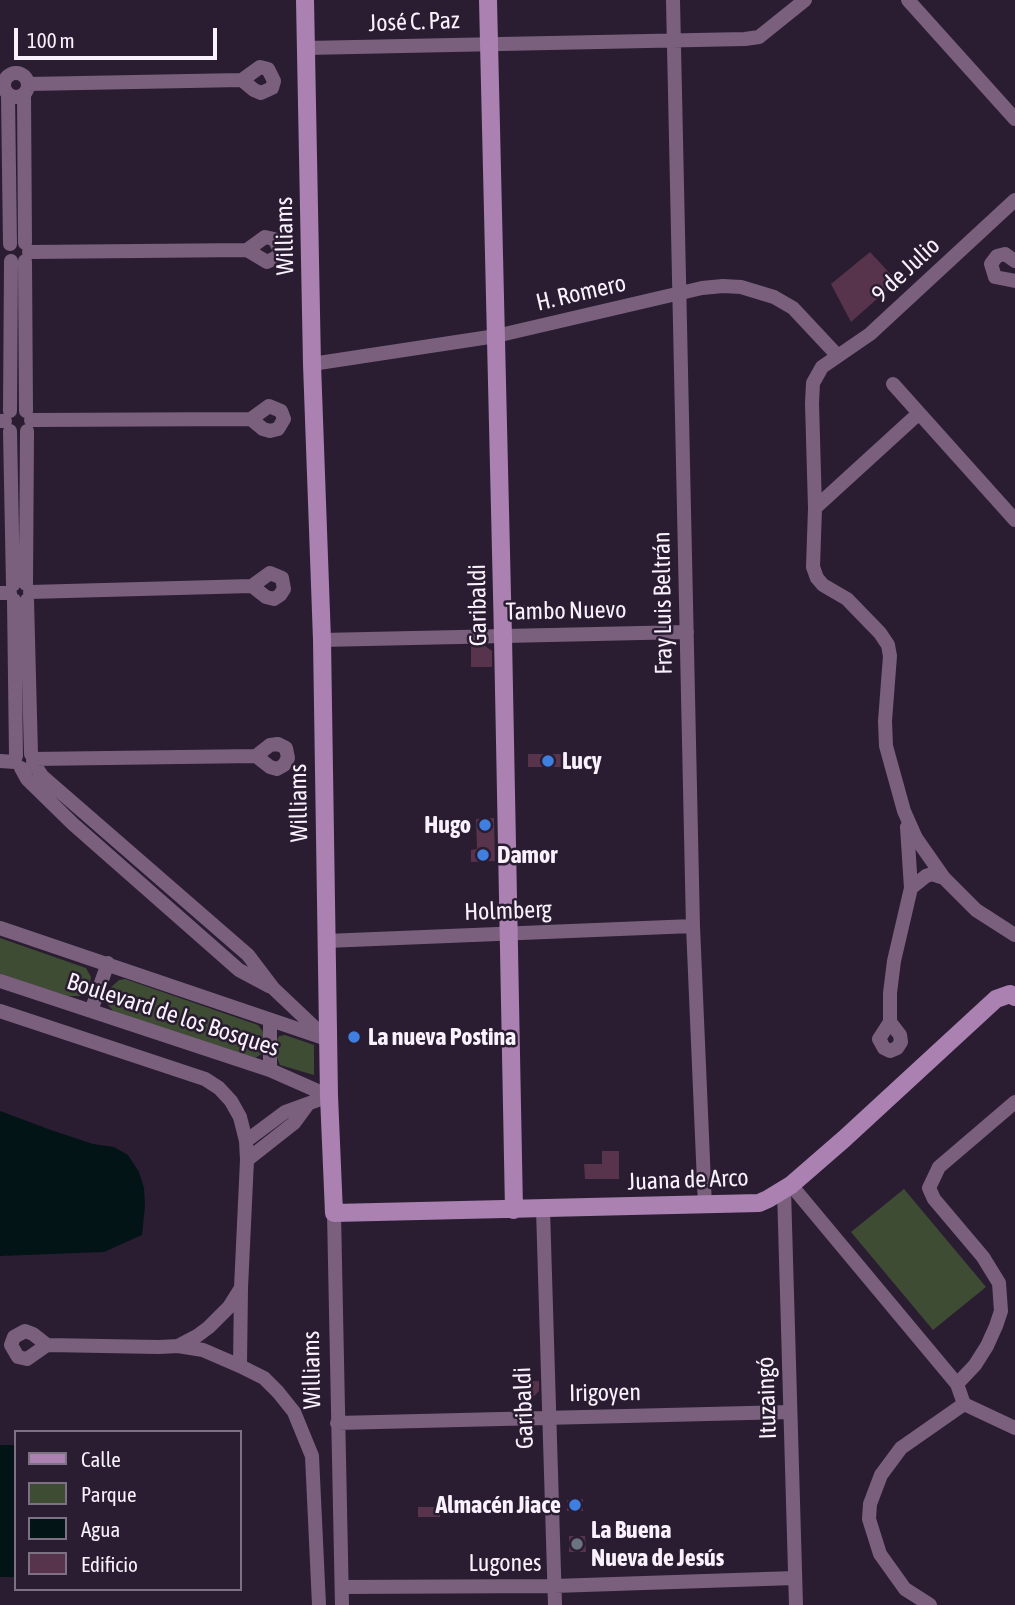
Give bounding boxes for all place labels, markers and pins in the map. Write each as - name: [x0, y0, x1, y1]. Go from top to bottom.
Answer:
- place label: Lucy: [562, 747, 602, 775]
- marker: Lucy: [540, 753, 556, 769]
- place label: Hugo: [424, 811, 471, 839]
- marker: Hugo: [477, 817, 493, 833]
- place label: Damor: [497, 841, 557, 869]
- marker: Damor: [475, 847, 491, 863]
- place label: La nueva Postina: [368, 1023, 516, 1051]
- marker: La nueva Postina: [346, 1029, 362, 1045]
- place label: Almacén Jiace: [436, 1491, 561, 1519]
- marker: Almacén Jiace: [567, 1497, 583, 1513]
- place label: La Buena Nueva de Jesús: [591, 1516, 724, 1572]
- marker: La Buena Nueva de Jesús: [569, 1536, 585, 1552]

